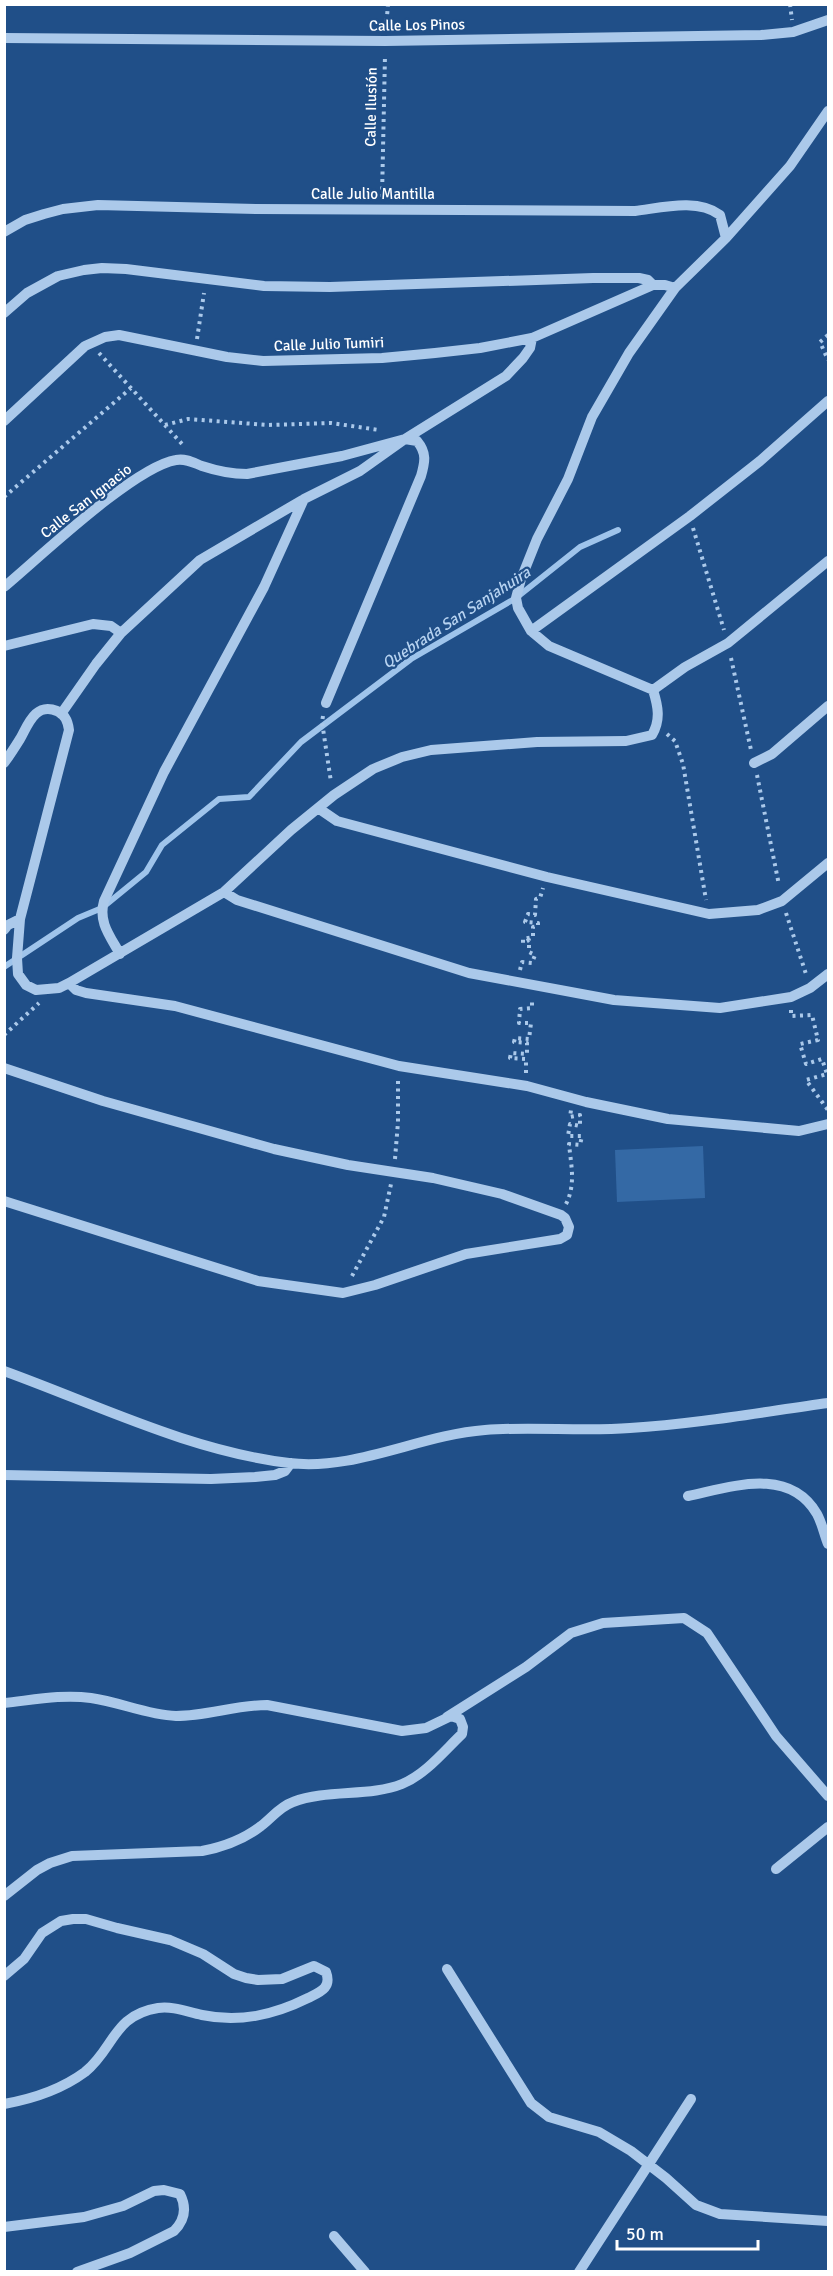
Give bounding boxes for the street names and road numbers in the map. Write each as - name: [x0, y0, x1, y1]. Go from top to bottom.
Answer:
- street label: Calle Los Pinos: [369, 15, 466, 35]
- street label: Calle Ilusión: [361, 67, 381, 147]
- street label: Calle Julio Mantilla: [311, 185, 435, 203]
- street label: Calle Julio Tumiri: [273, 333, 385, 355]
- street label: Calle San Ignacio: [37, 460, 135, 542]

